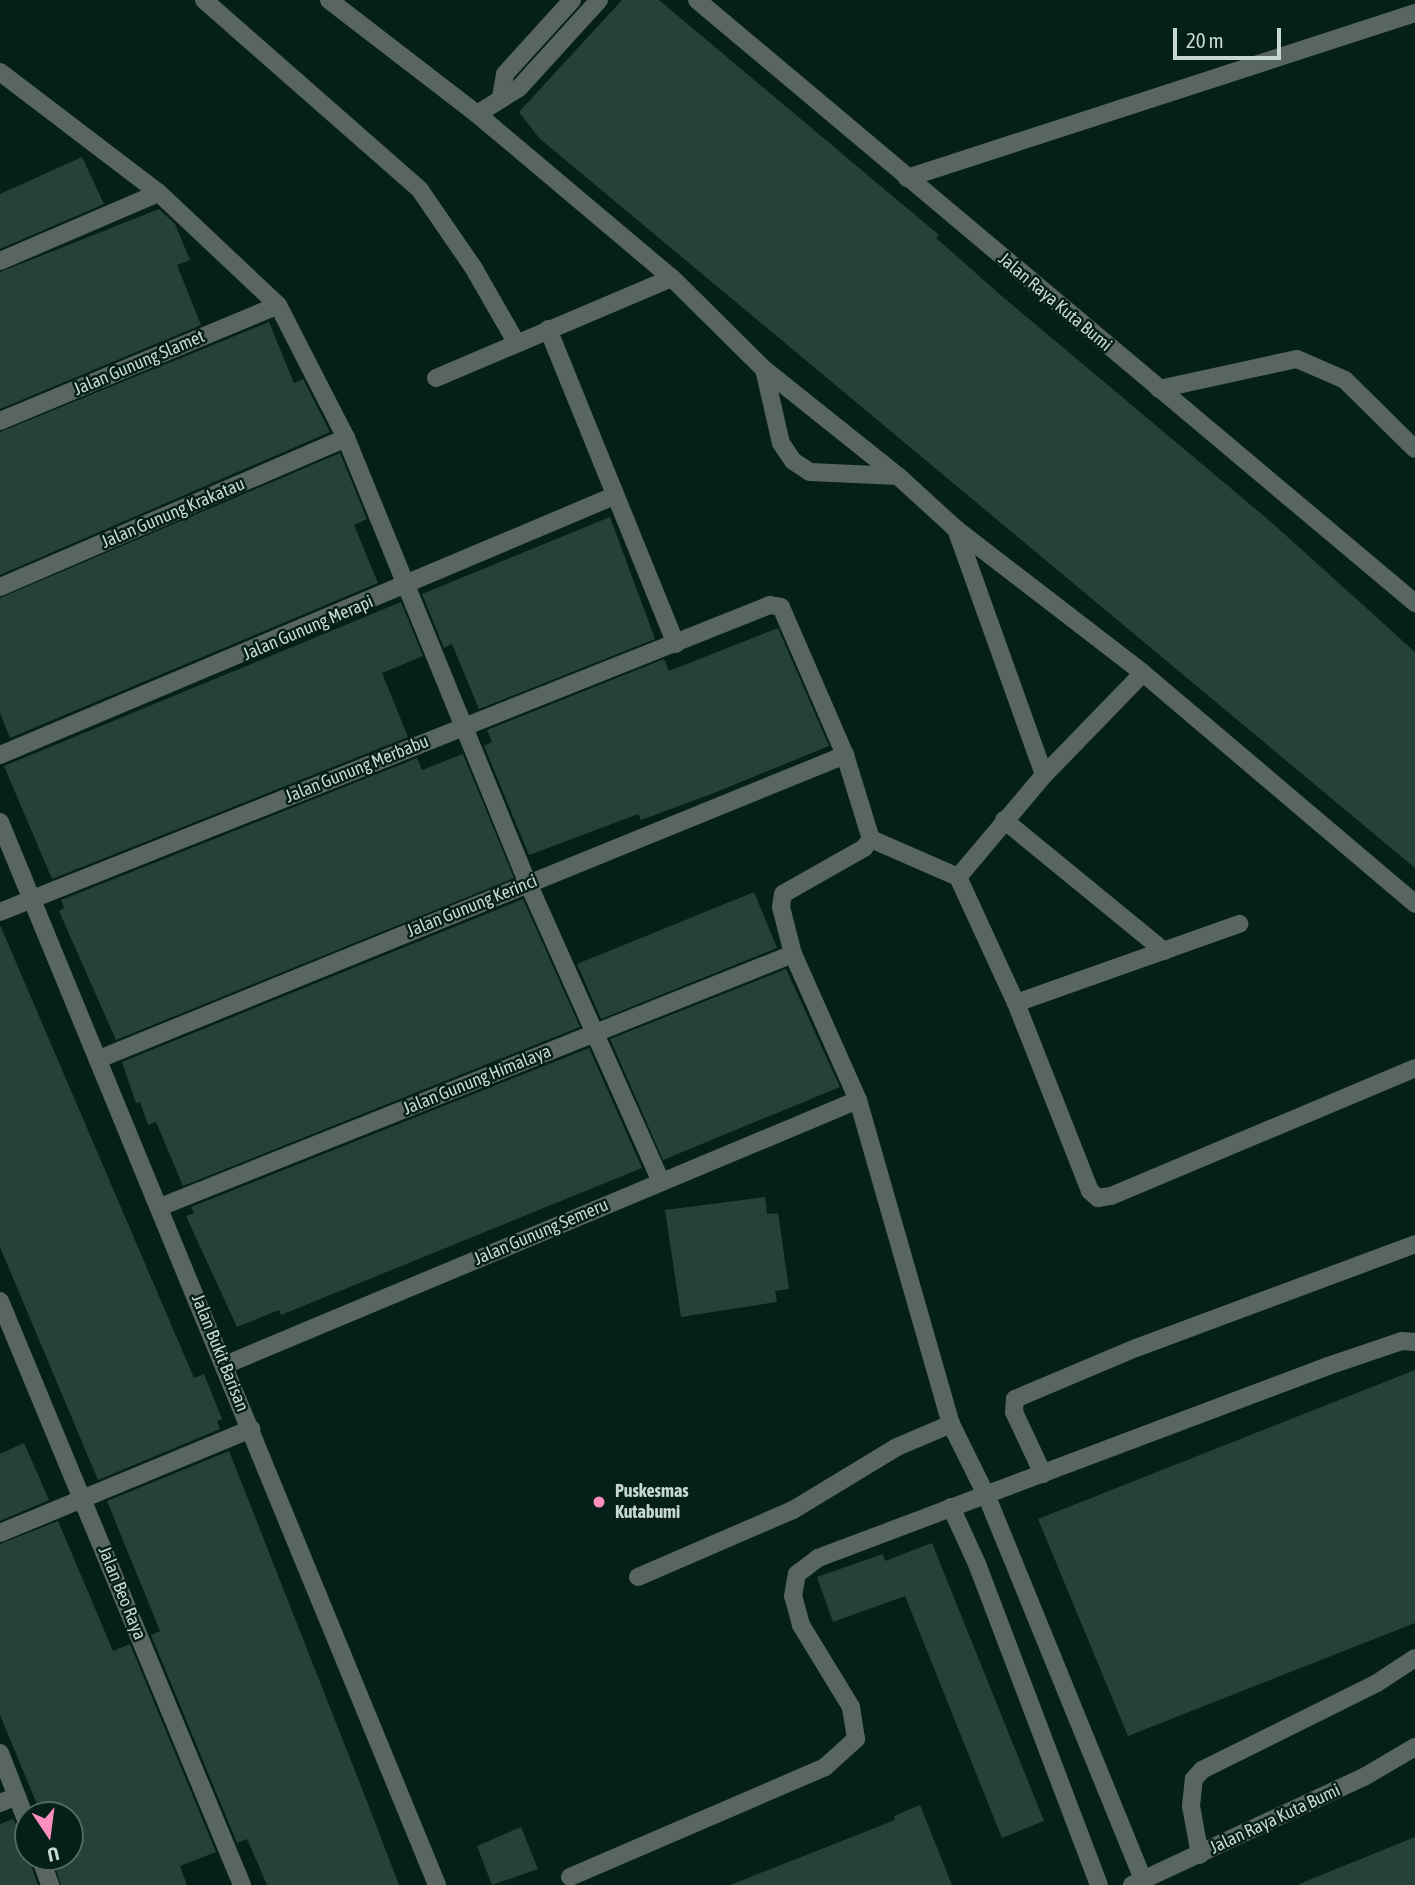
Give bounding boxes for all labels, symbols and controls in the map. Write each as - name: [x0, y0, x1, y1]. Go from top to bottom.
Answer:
- scale bar: [1177, 14, 1286, 58]
- text: 20 m: [1186, 28, 1224, 52]
- street label: Jalan Raya Kuta Bumi: [994, 248, 1116, 356]
- street label: Jalan Gunung Slamet: [70, 326, 208, 400]
- street label: Jalan Gunung Krakatau: [98, 473, 248, 553]
- street label: Jalan Gunung Merapi: [240, 591, 376, 665]
- street label: Jalan Gunung Merbabu: [282, 730, 432, 808]
- street label: Jalan Gunung Kerinci: [404, 870, 540, 942]
- street label: Jalan Gunung Himalaya: [400, 1040, 554, 1120]
- street label: Jalan Gunung Semeru: [471, 1194, 611, 1270]
- street label: Jalan Bukit Barisan: [187, 1291, 253, 1415]
- place label: Puskesmas Kutabumi: [615, 1481, 689, 1524]
- marker: Puskesmas Kutabumi: [589, 1492, 609, 1512]
- street label: Jalan Beo Raya: [93, 1543, 151, 1643]
- street label: Jalan Raya Kuta Bumi: [1206, 1779, 1344, 1859]
- north arrow: [14, 1801, 84, 1871]
- text: U: [45, 1843, 61, 1866]

